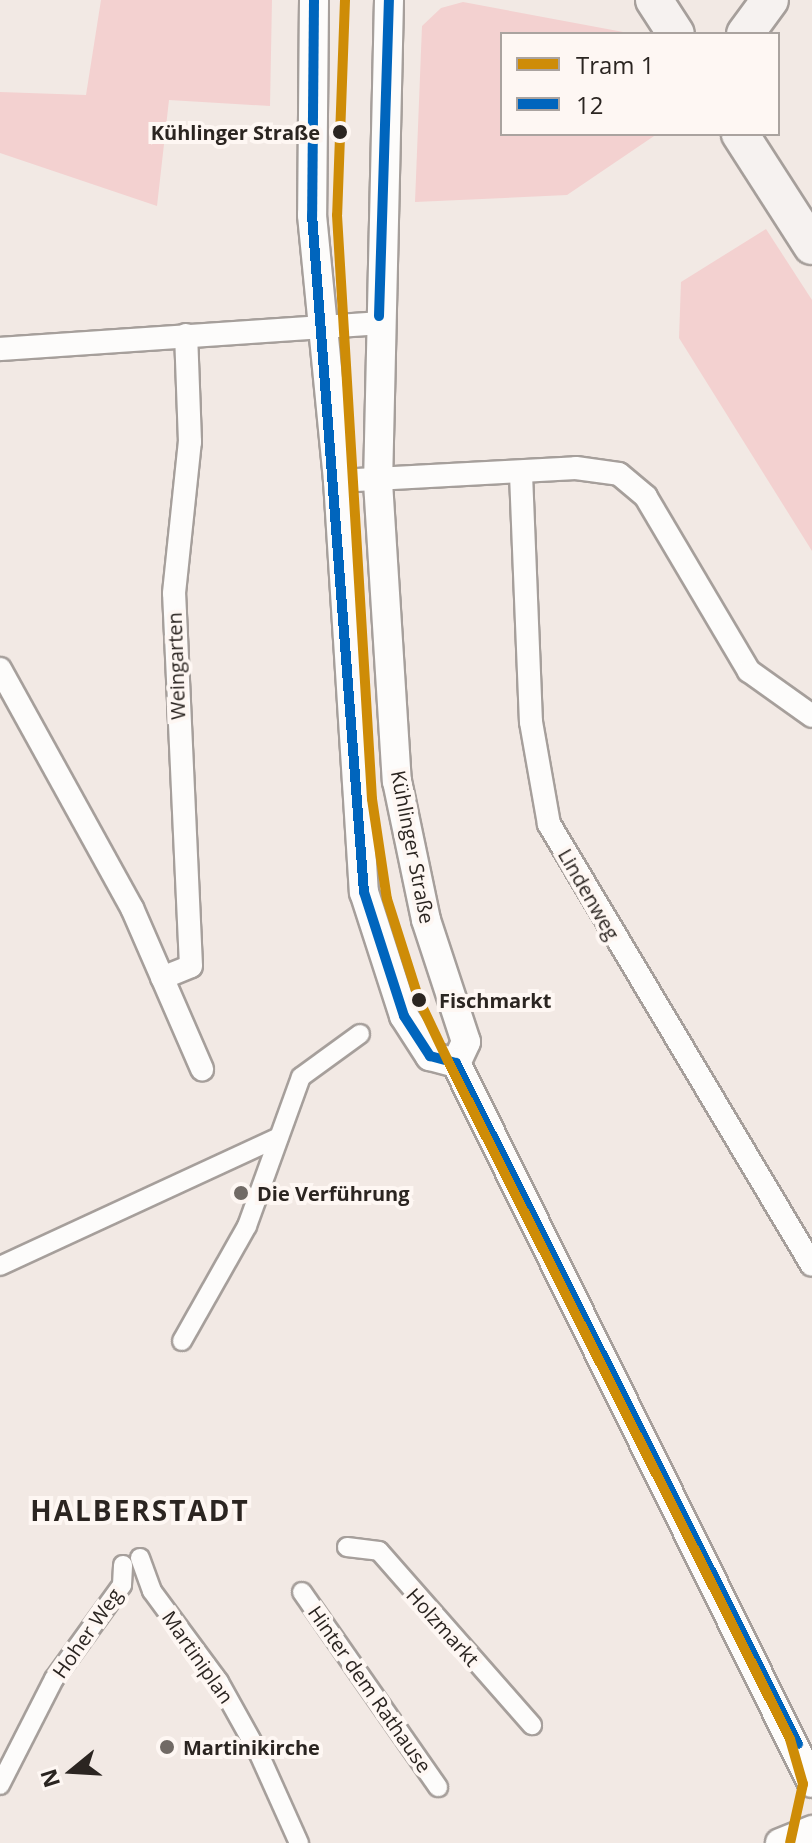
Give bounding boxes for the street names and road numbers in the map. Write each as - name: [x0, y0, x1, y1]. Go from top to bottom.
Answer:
- street label: Weingarten: [162, 612, 190, 720]
- street label: Kühlinger Straße: [386, 768, 440, 926]
- street label: Lindenweg: [553, 844, 625, 944]
- street label: Hoher Weg: [47, 1583, 127, 1683]
- street label: Holzmarkt: [402, 1583, 484, 1671]
- street label: Hinter dem Rathause: [303, 1601, 437, 1777]
- street label: Martiniplan: [157, 1606, 239, 1708]

